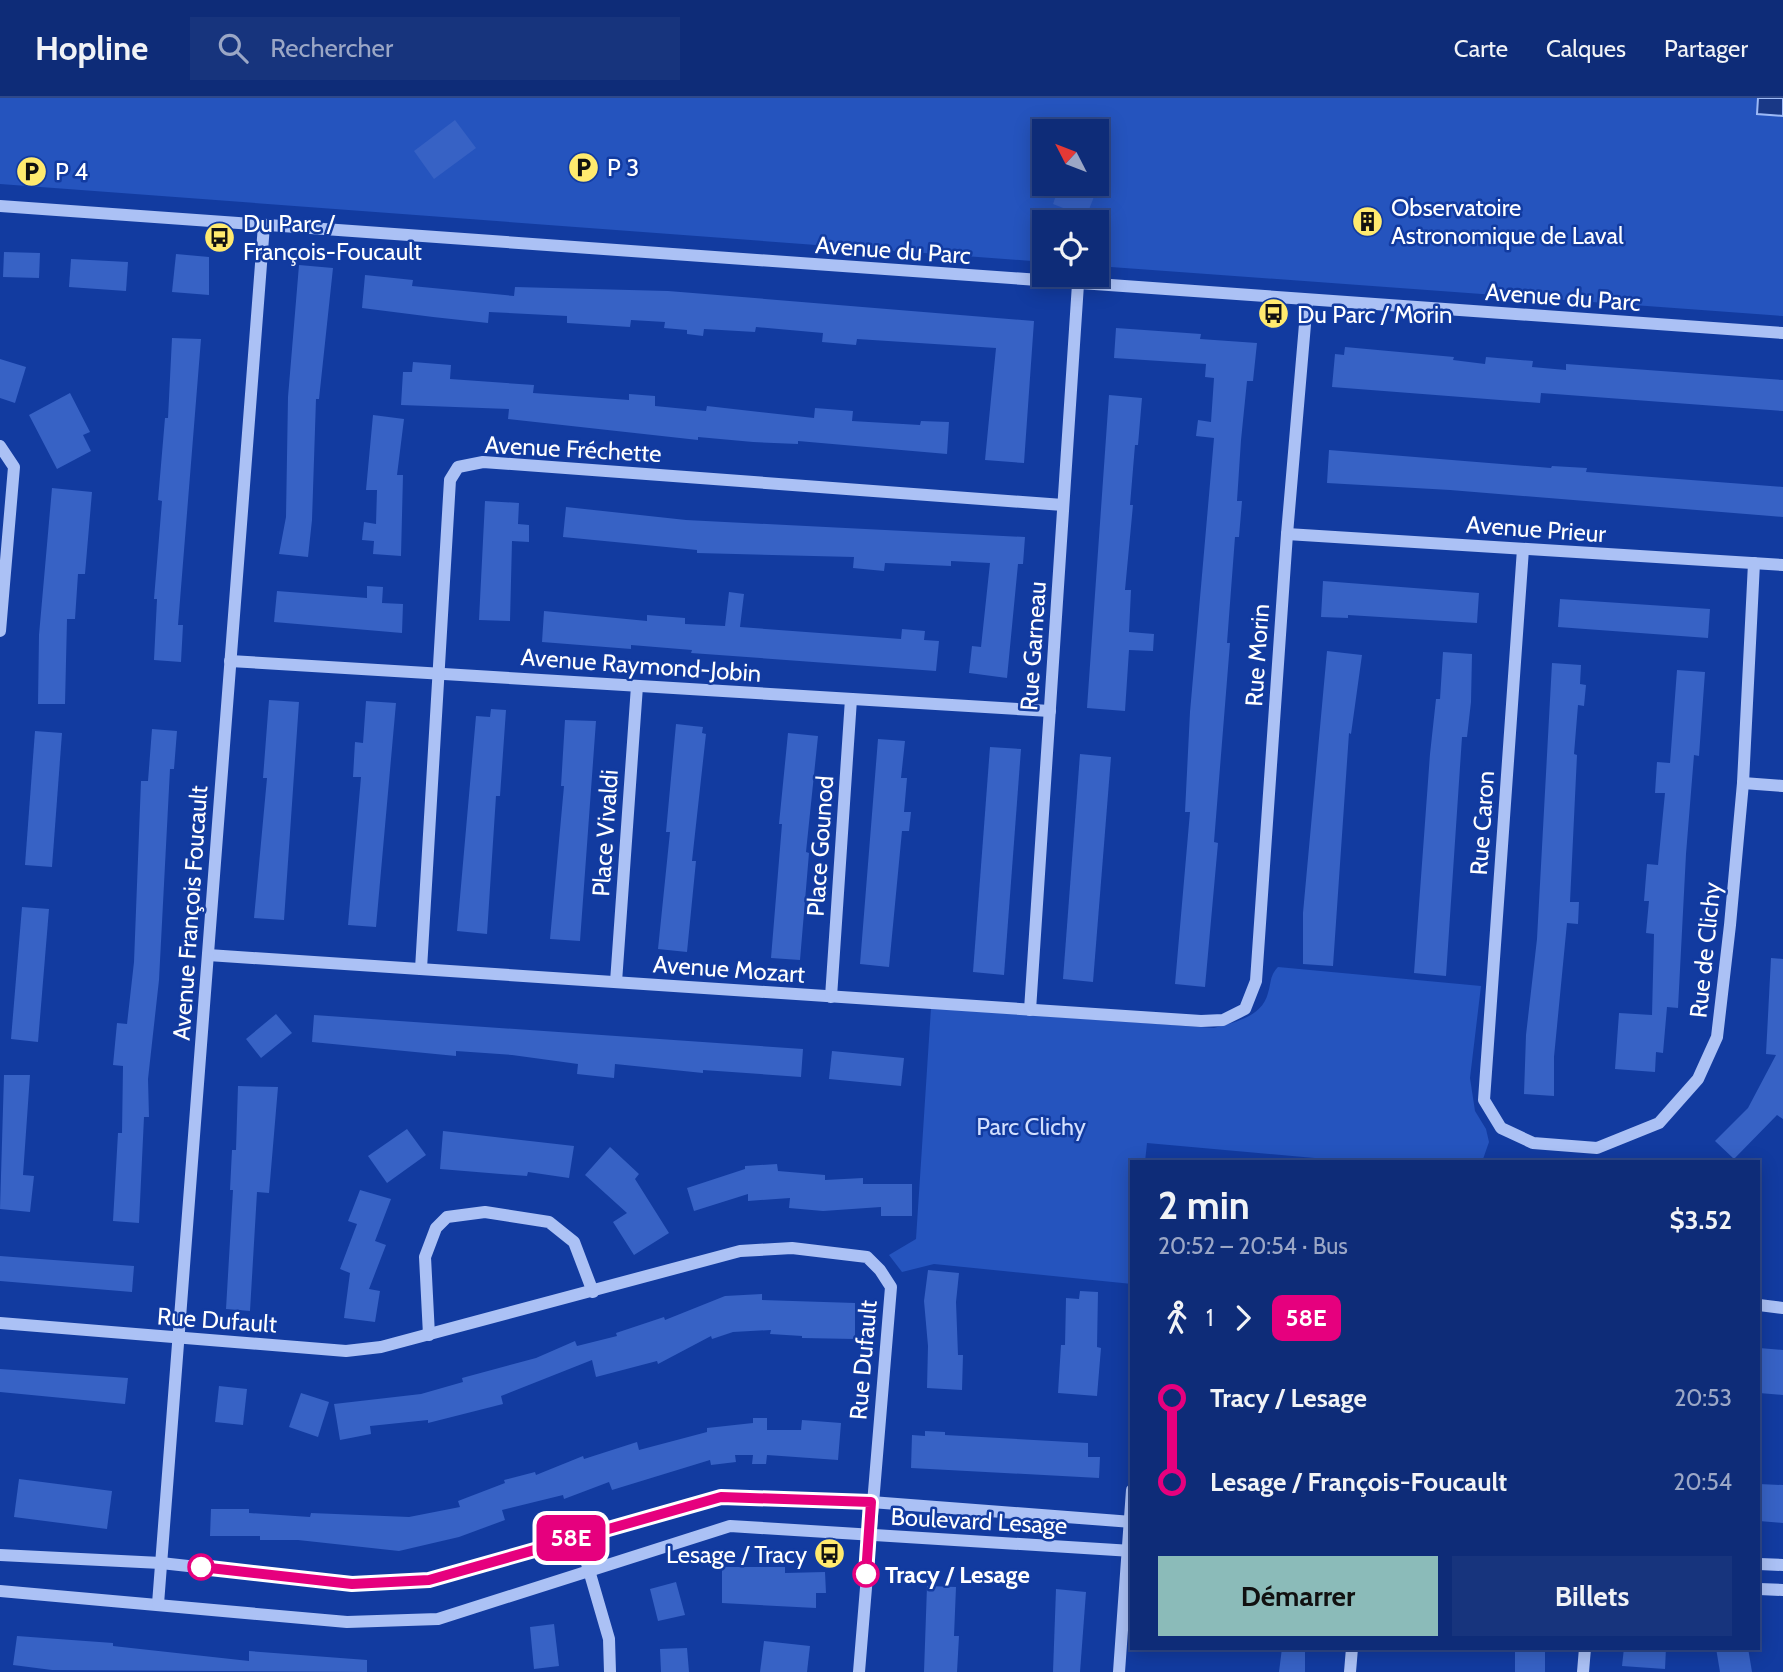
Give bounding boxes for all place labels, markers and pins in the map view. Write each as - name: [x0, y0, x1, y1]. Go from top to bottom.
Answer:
- parking icon: P 3: [567, 150, 601, 184]
- place label: P 3: [607, 153, 639, 182]
- parking icon: P 4: [15, 154, 49, 188]
- place label: P 4: [55, 157, 88, 186]
- place label: Observatoire Astronomique de Laval: [1391, 193, 1624, 250]
- building icon: Observatoire Astronomique de Laval: [1351, 204, 1385, 238]
- place label: Du Parc / François-Foucault: [243, 209, 422, 266]
- bus stop icon: Du Parc / François-Foucault: [203, 220, 237, 254]
- bus stop icon: Du Parc / Morin: [1257, 297, 1291, 331]
- place label: Du Parc / Morin: [1297, 300, 1452, 329]
- bus stop icon: Lesage / Tracy: [813, 1537, 847, 1571]
- place label: Lesage / Tracy: [666, 1540, 807, 1569]
- unlabelled marker: [188, 1554, 214, 1580]
- place label: Tracy / Lesage: [885, 1560, 1030, 1589]
- marker: Tracy / Lesage: [853, 1561, 879, 1587]

